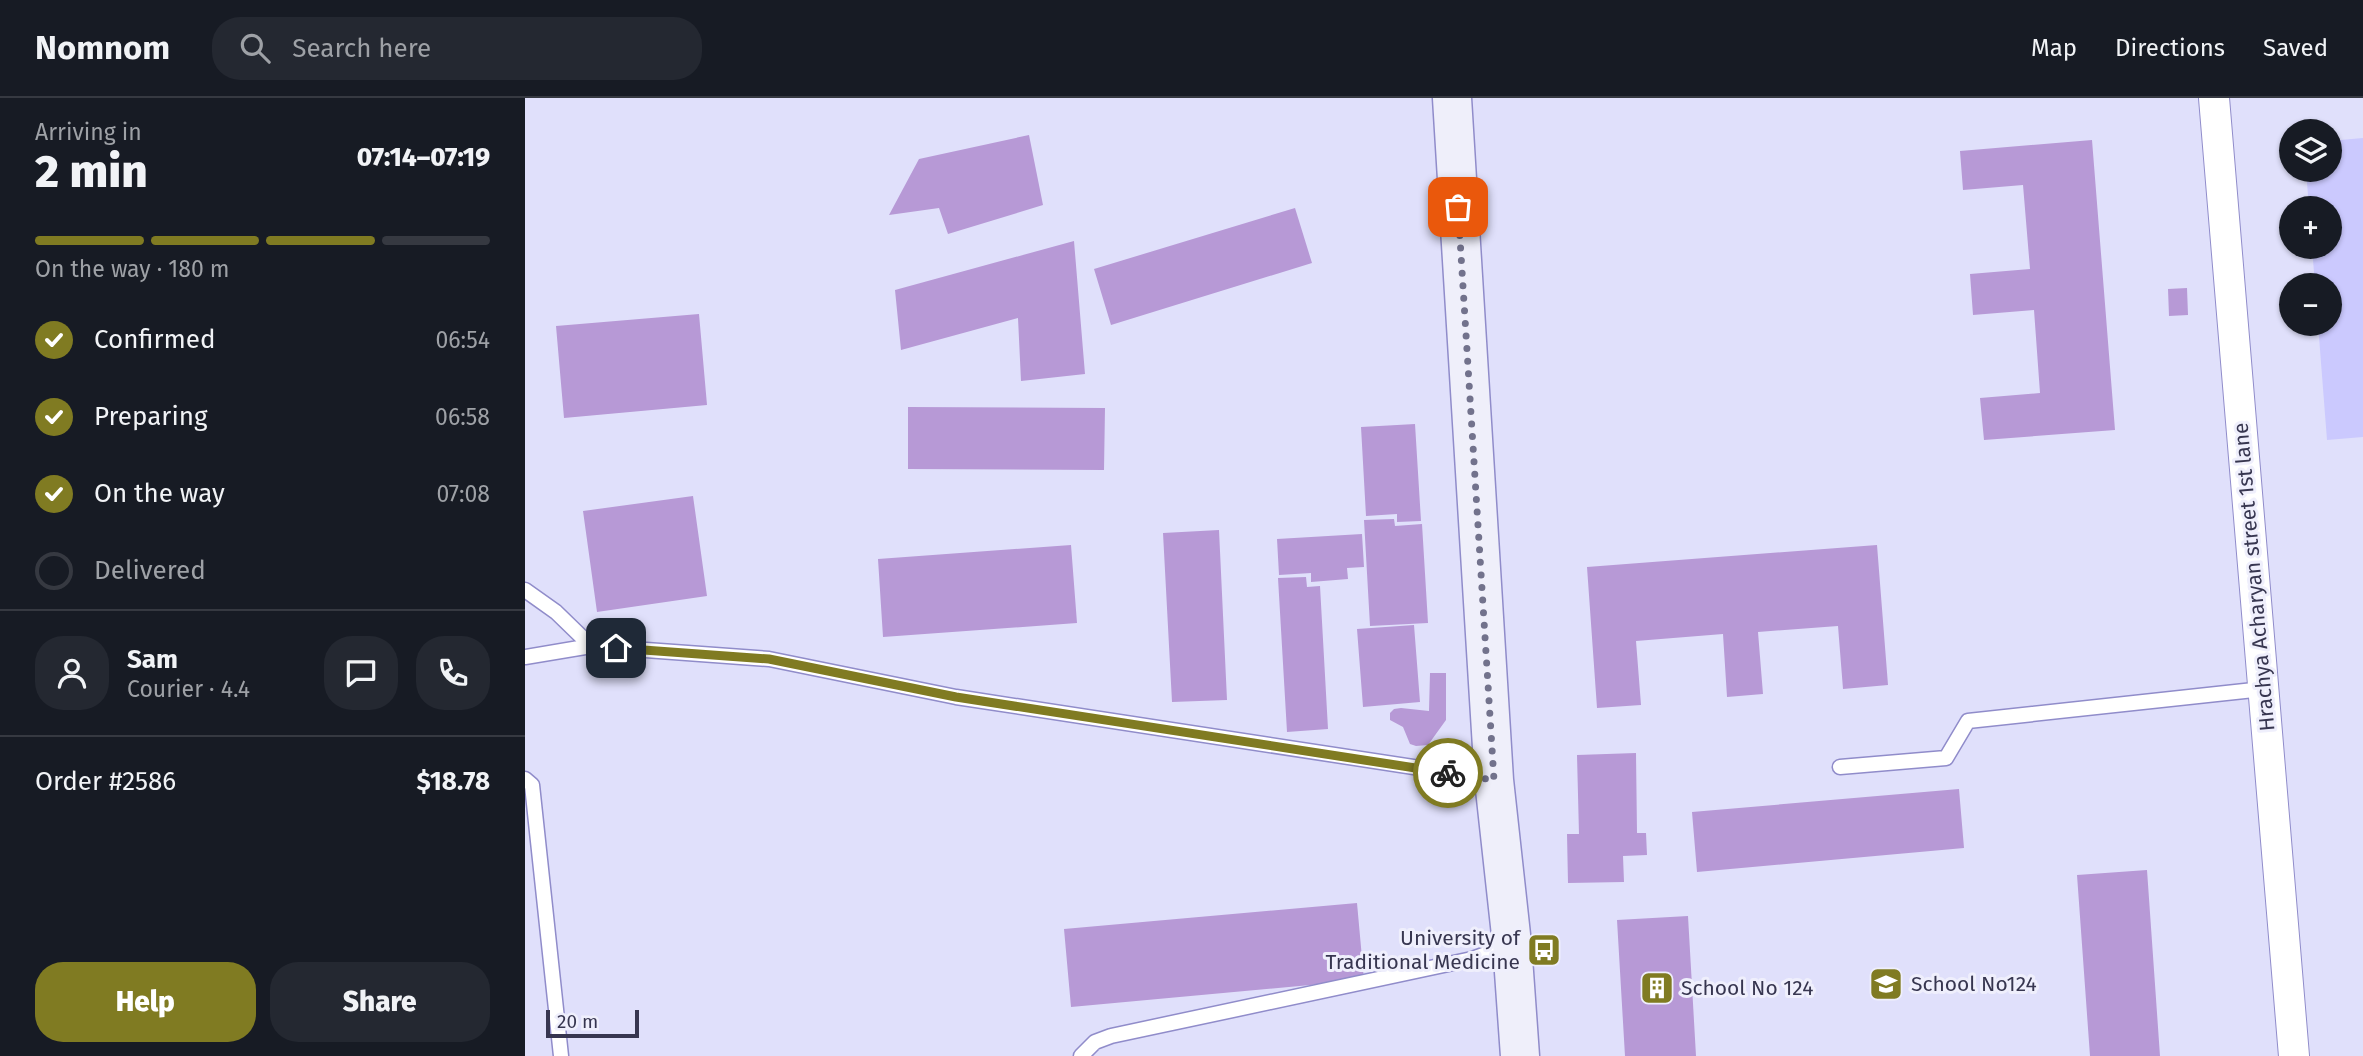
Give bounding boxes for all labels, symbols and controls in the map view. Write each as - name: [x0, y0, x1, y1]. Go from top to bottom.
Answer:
- search box: [212, 17, 702, 80]
- text: Nomnom: [35, 28, 170, 68]
- icon: search: [236, 29, 274, 67]
- text: Search here: [292, 33, 431, 64]
- text: Map: [2031, 34, 2077, 62]
- text: Directions: [2115, 34, 2225, 62]
- text: Saved: [2263, 34, 2328, 62]
- text: Arriving in: [35, 118, 142, 146]
- map controls: [2279, 119, 2342, 336]
- button: layers: [2279, 119, 2342, 182]
- text: 07:14–07:19: [357, 142, 490, 173]
- text: 2 min: [35, 144, 148, 199]
- pin: [1428, 177, 1488, 237]
- icon: bag: [1439, 188, 1477, 226]
- button: +: [2279, 196, 2342, 259]
- text: On the way · 180 m: [35, 255, 230, 283]
- button: −: [2279, 273, 2342, 336]
- icon: check: [35, 321, 73, 359]
- text: Confirmed: [94, 324, 215, 355]
- text: 06:54: [436, 326, 490, 354]
- icon: check: [35, 398, 73, 436]
- text: Preparing: [94, 401, 207, 432]
- text: 06:58: [435, 403, 490, 431]
- street label: Hrachya Acharyan street 1st lane: [2228, 422, 2280, 732]
- icon: check: [35, 475, 73, 513]
- text: On the way: [94, 478, 225, 509]
- text: 07:08: [436, 480, 490, 508]
- text: Delivered: [94, 555, 206, 586]
- pin: [586, 618, 646, 678]
- icon: home: [597, 629, 635, 667]
- button: person: [35, 636, 109, 710]
- button: chat: [324, 636, 398, 710]
- button: phone: [416, 636, 490, 710]
- text: Sam: [127, 644, 178, 675]
- text: Courier · 4.4: [127, 675, 250, 703]
- courier: [1413, 738, 1483, 808]
- icon: bike: [1429, 754, 1467, 792]
- text: Order #2586: [35, 766, 176, 797]
- text: $18.78: [416, 766, 490, 797]
- place label: University of Traditional Medicine: [1326, 925, 1522, 975]
- bus stop icon: University of Traditional Medicine: [1525, 931, 1563, 969]
- button: Help: [35, 962, 256, 1042]
- button: Share: [270, 962, 490, 1042]
- school or university icon: School No124: [1867, 965, 1905, 1003]
- building icon: School No 124: [1638, 969, 1676, 1007]
- place label: School No124: [1911, 971, 2037, 997]
- place label: School No 124: [1681, 975, 1813, 1001]
- scale bar: [546, 1007, 639, 1039]
- text: 20 m: [557, 1010, 598, 1033]

